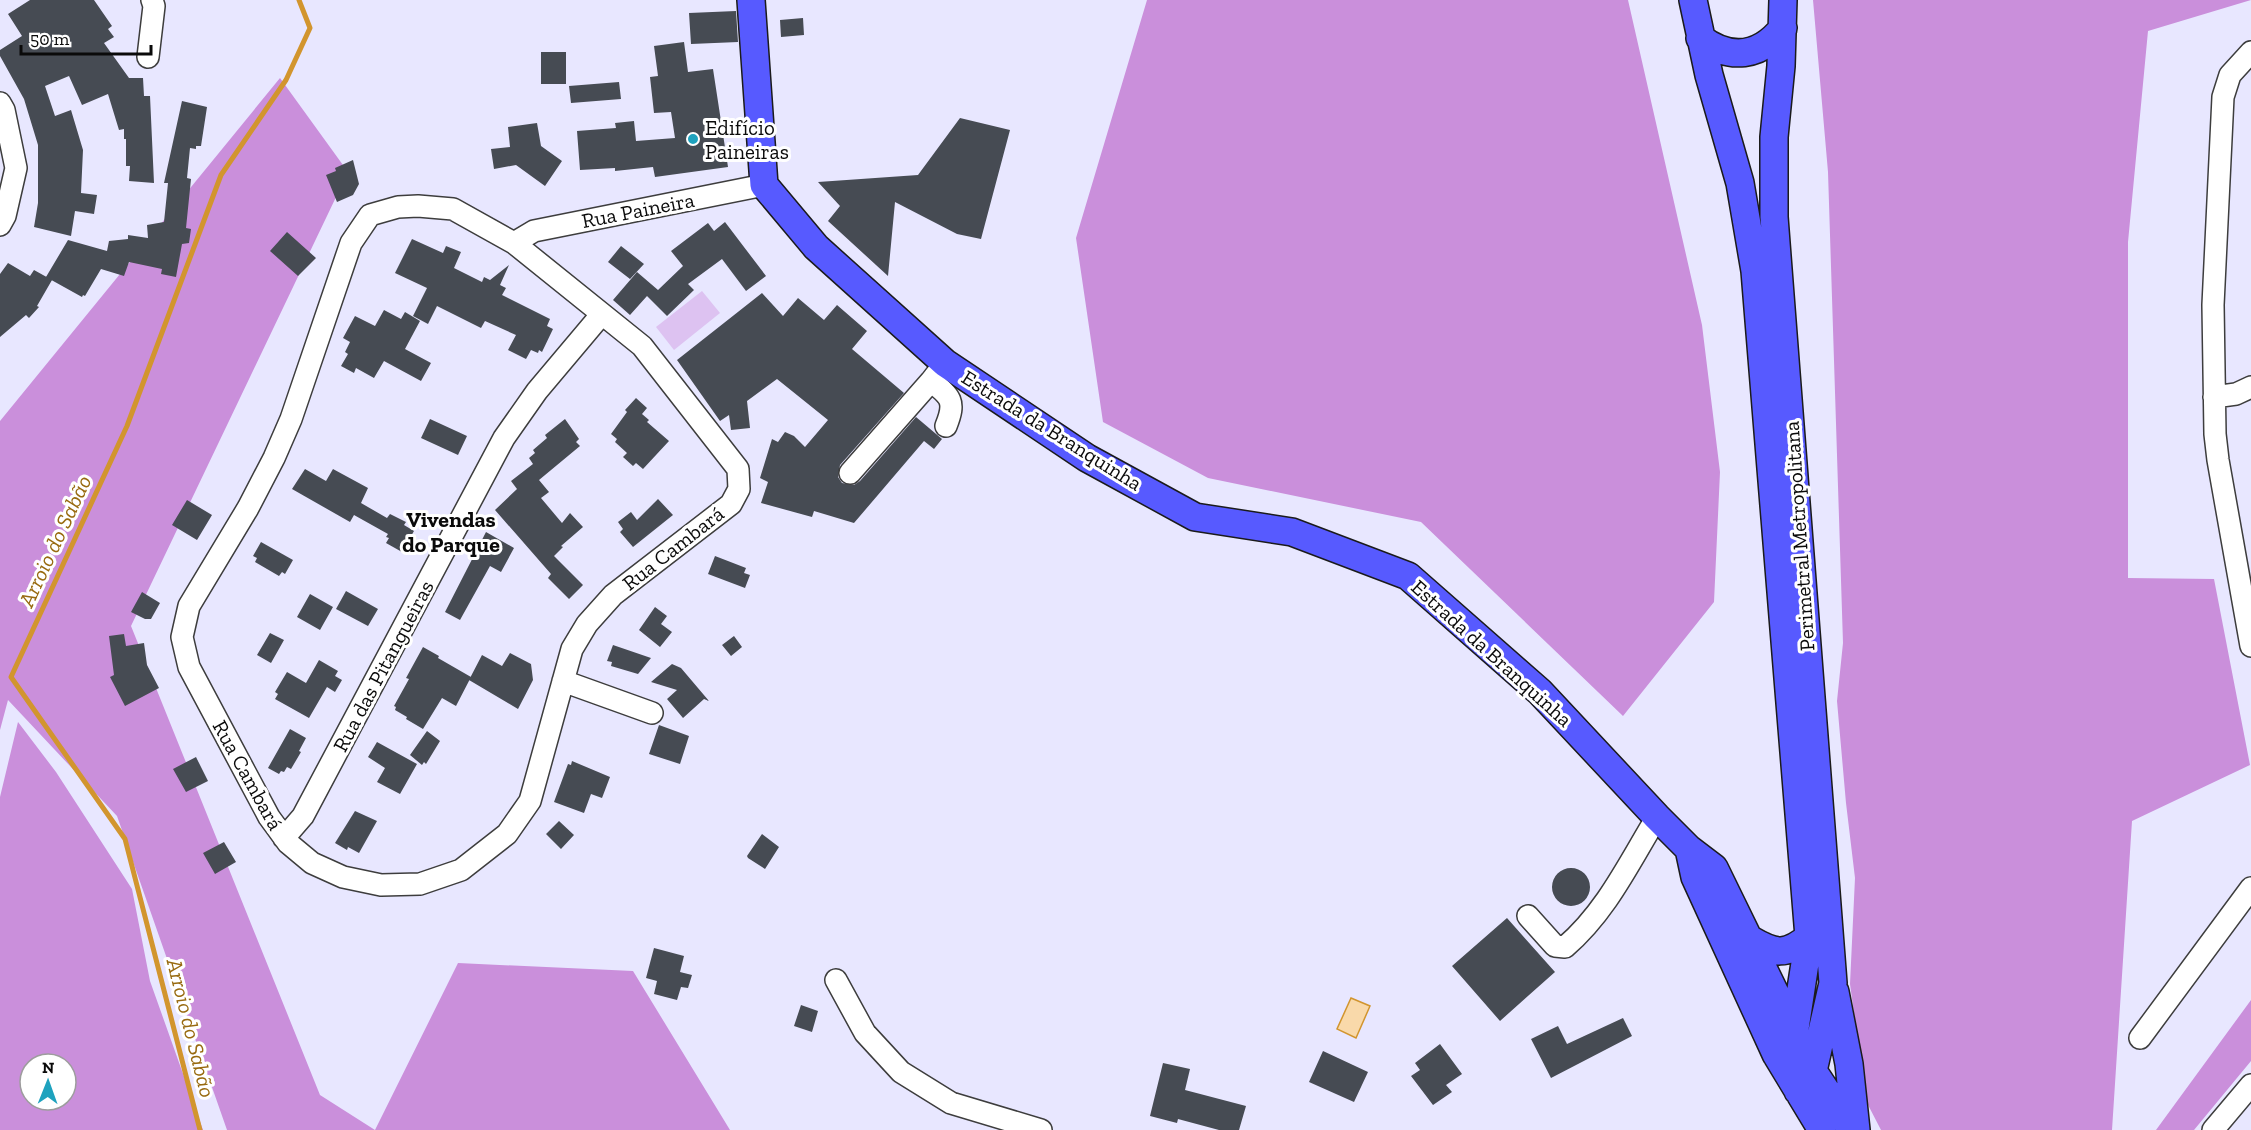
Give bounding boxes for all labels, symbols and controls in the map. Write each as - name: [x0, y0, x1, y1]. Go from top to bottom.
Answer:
- scale bar: [21, 18, 152, 56]
- text: 50 m: [30, 28, 70, 50]
- place label: Edifício Paineiras: [705, 115, 789, 164]
- marker: Edifício Paineiras: [686, 132, 700, 146]
- street label: Rua Paineira: [579, 187, 697, 233]
- street label: Estrada da Branquinha: [957, 364, 1147, 496]
- street label: Perimetral Metropolitana: [1778, 420, 1820, 652]
- water label: Arroio do Sabão: [12, 471, 97, 612]
- street label: Rua Cambará: [617, 501, 729, 595]
- district label: Vivendas do Parque: [402, 506, 500, 558]
- street label: Estrada da Branquinha: [1406, 574, 1578, 732]
- street label: Rua das Pitangueiras: [327, 576, 439, 756]
- street label: Rua Cambará: [208, 716, 288, 834]
- water label: Arroio do Sabão: [160, 955, 221, 1100]
- north arrow: [18, 1052, 78, 1112]
- text: N: [42, 1058, 55, 1077]

